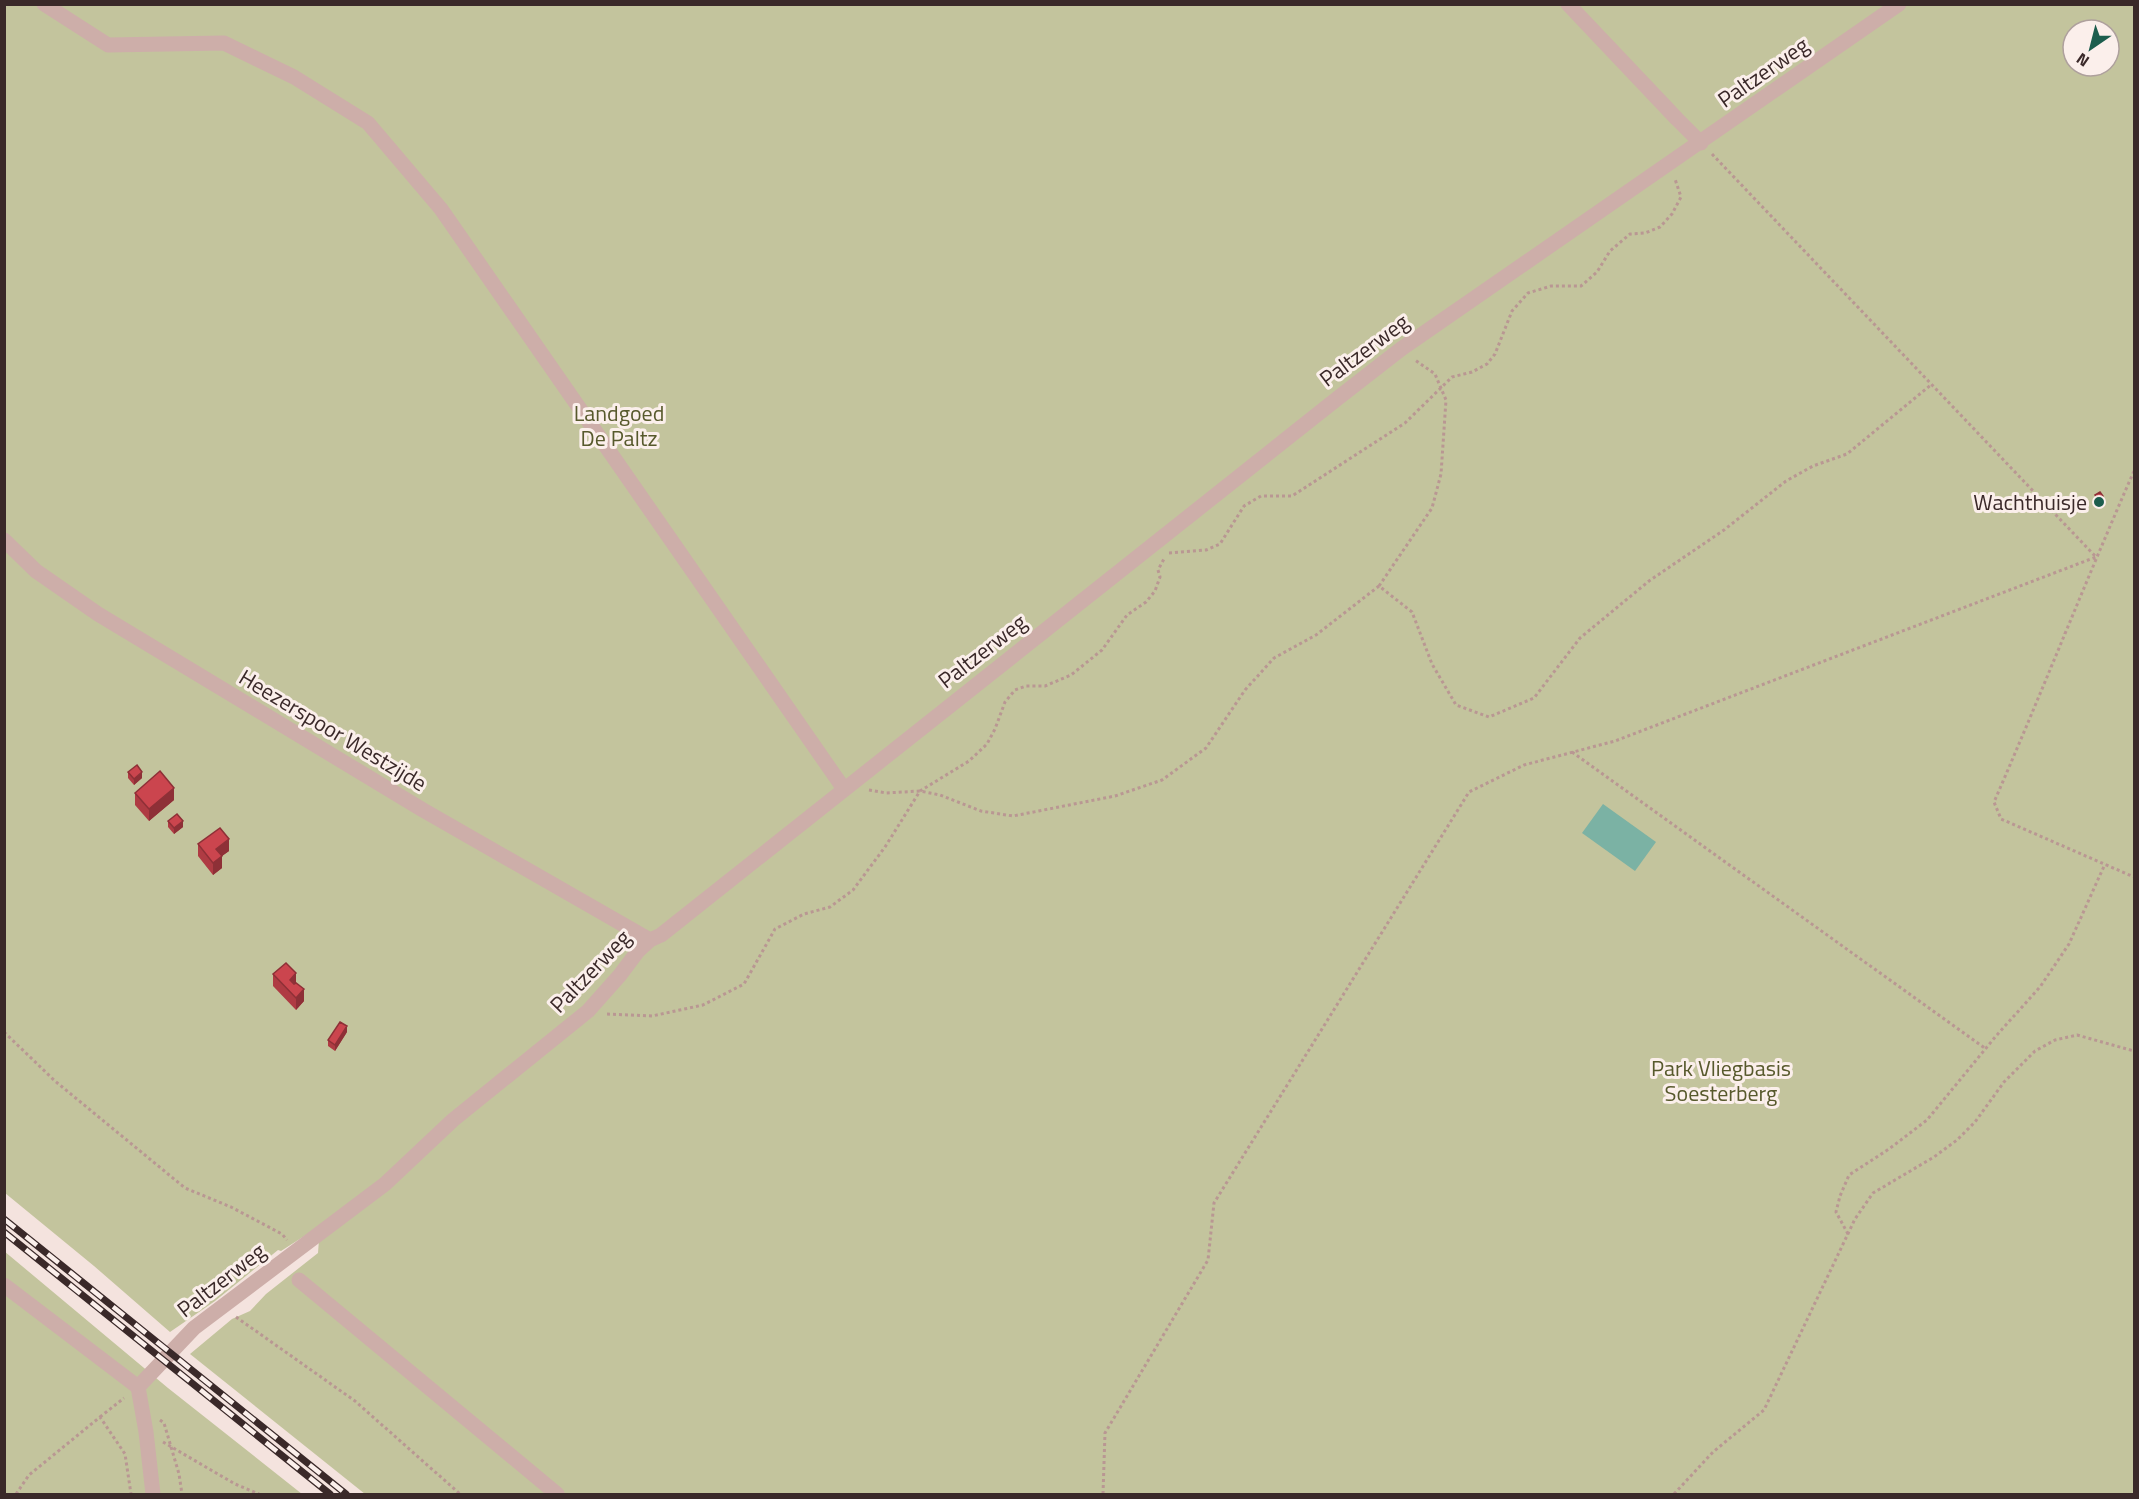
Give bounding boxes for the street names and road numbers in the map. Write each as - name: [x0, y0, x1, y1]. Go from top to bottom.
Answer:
- street label: Paltzerweg: [1710, 28, 1816, 116]
- street label: Paltzerweg: [1312, 305, 1416, 395]
- street label: Paltzerweg: [930, 605, 1034, 697]
- street label: Heezerspoor Westzijde: [233, 660, 433, 800]
- street label: Paltzerweg: [541, 922, 639, 1020]
- street label: Paltzerweg: [169, 1234, 273, 1326]

